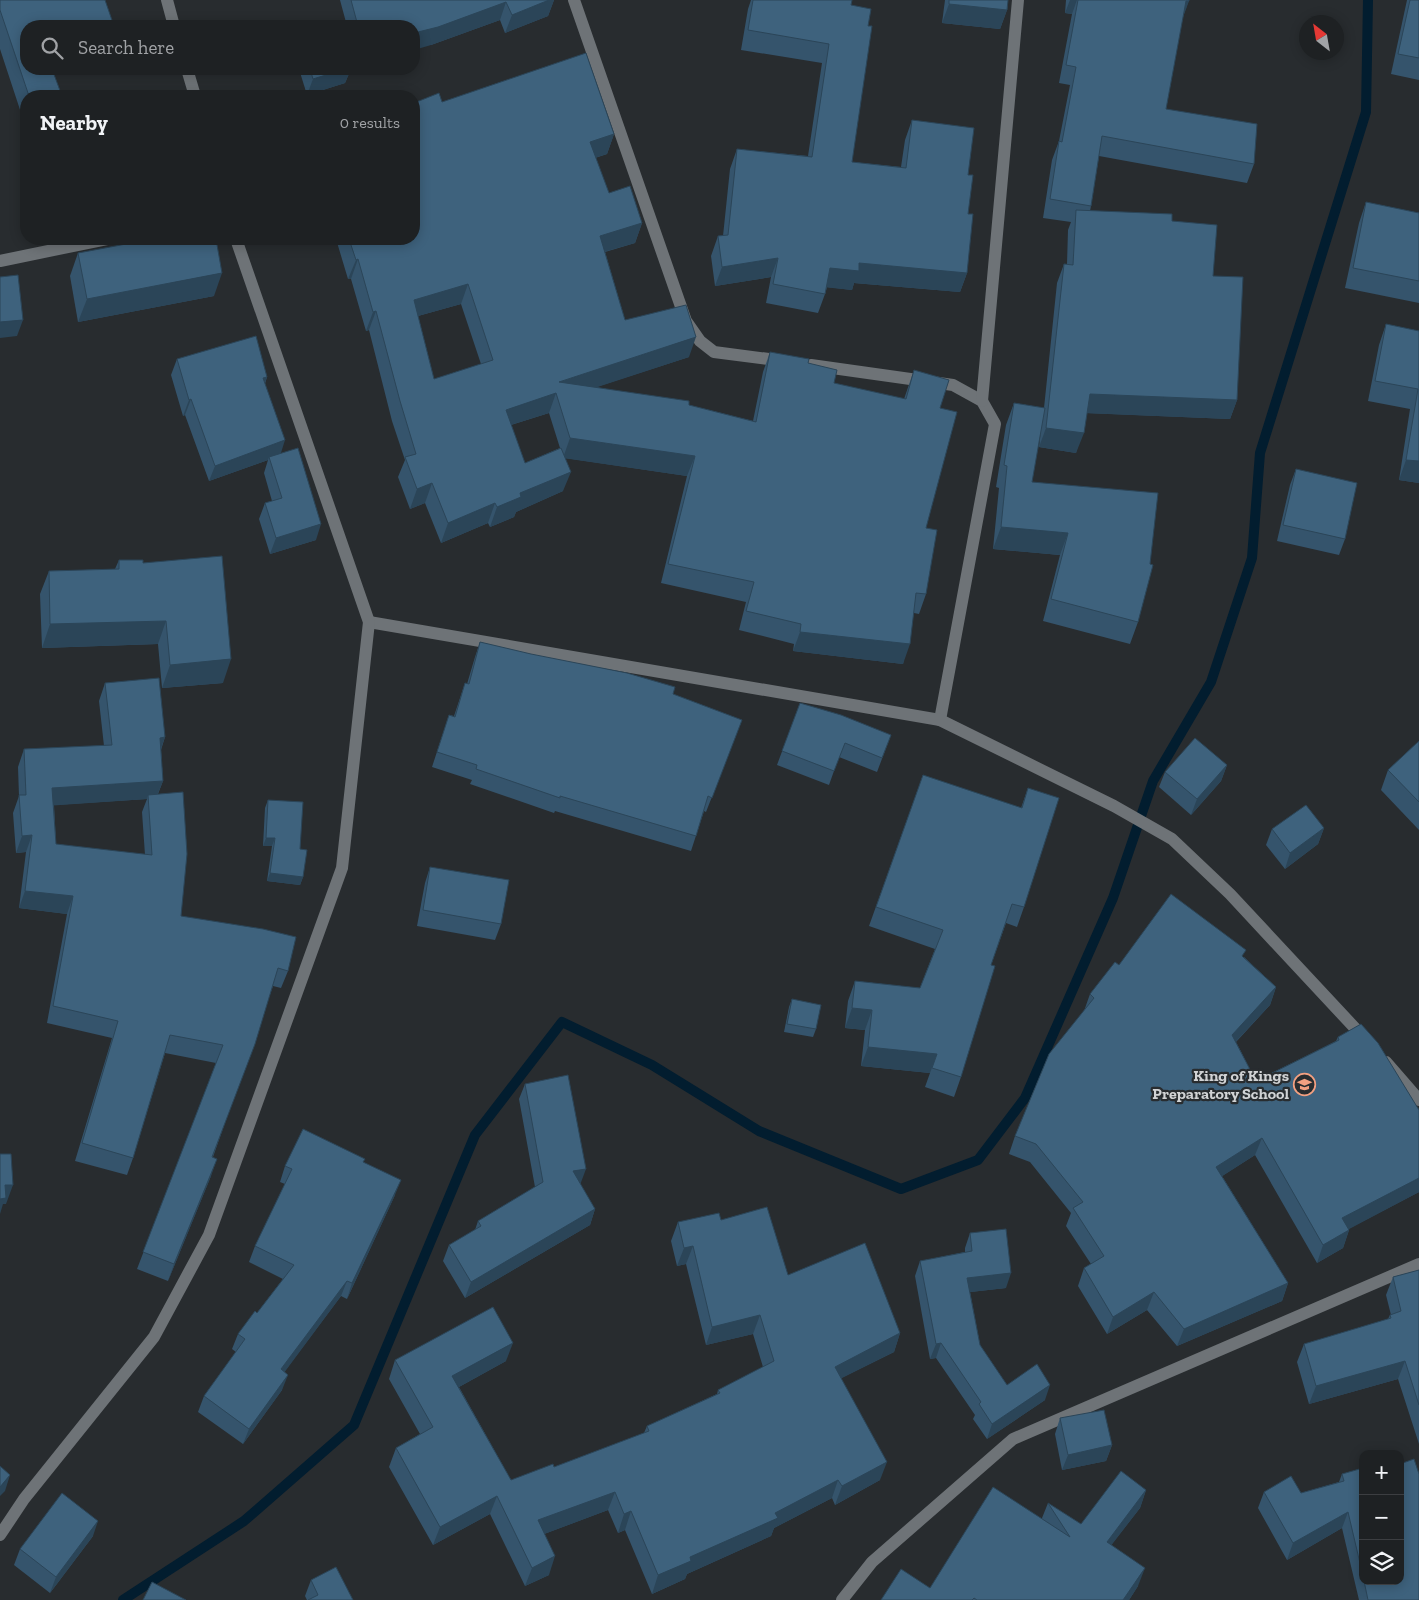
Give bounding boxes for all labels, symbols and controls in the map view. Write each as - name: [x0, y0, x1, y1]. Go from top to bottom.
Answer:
- north arrow: [1299, 15, 1344, 60]
- search box: [20, 20, 420, 75]
- icon: search: [38, 34, 66, 62]
- text: Search here: [78, 36, 174, 59]
- text: Nearby: [40, 110, 108, 135]
- text: 0 results: [340, 113, 400, 132]
- place label: King of Kings Preparatory School: [1152, 1066, 1289, 1103]
- school or university icon: King of Kings Preparatory School: [1293, 1072, 1317, 1096]
- map controls: [1359, 1450, 1404, 1585]
- button: +: [1359, 1450, 1404, 1495]
- button: −: [1359, 1495, 1404, 1540]
- button: layers: [1359, 1540, 1404, 1585]

